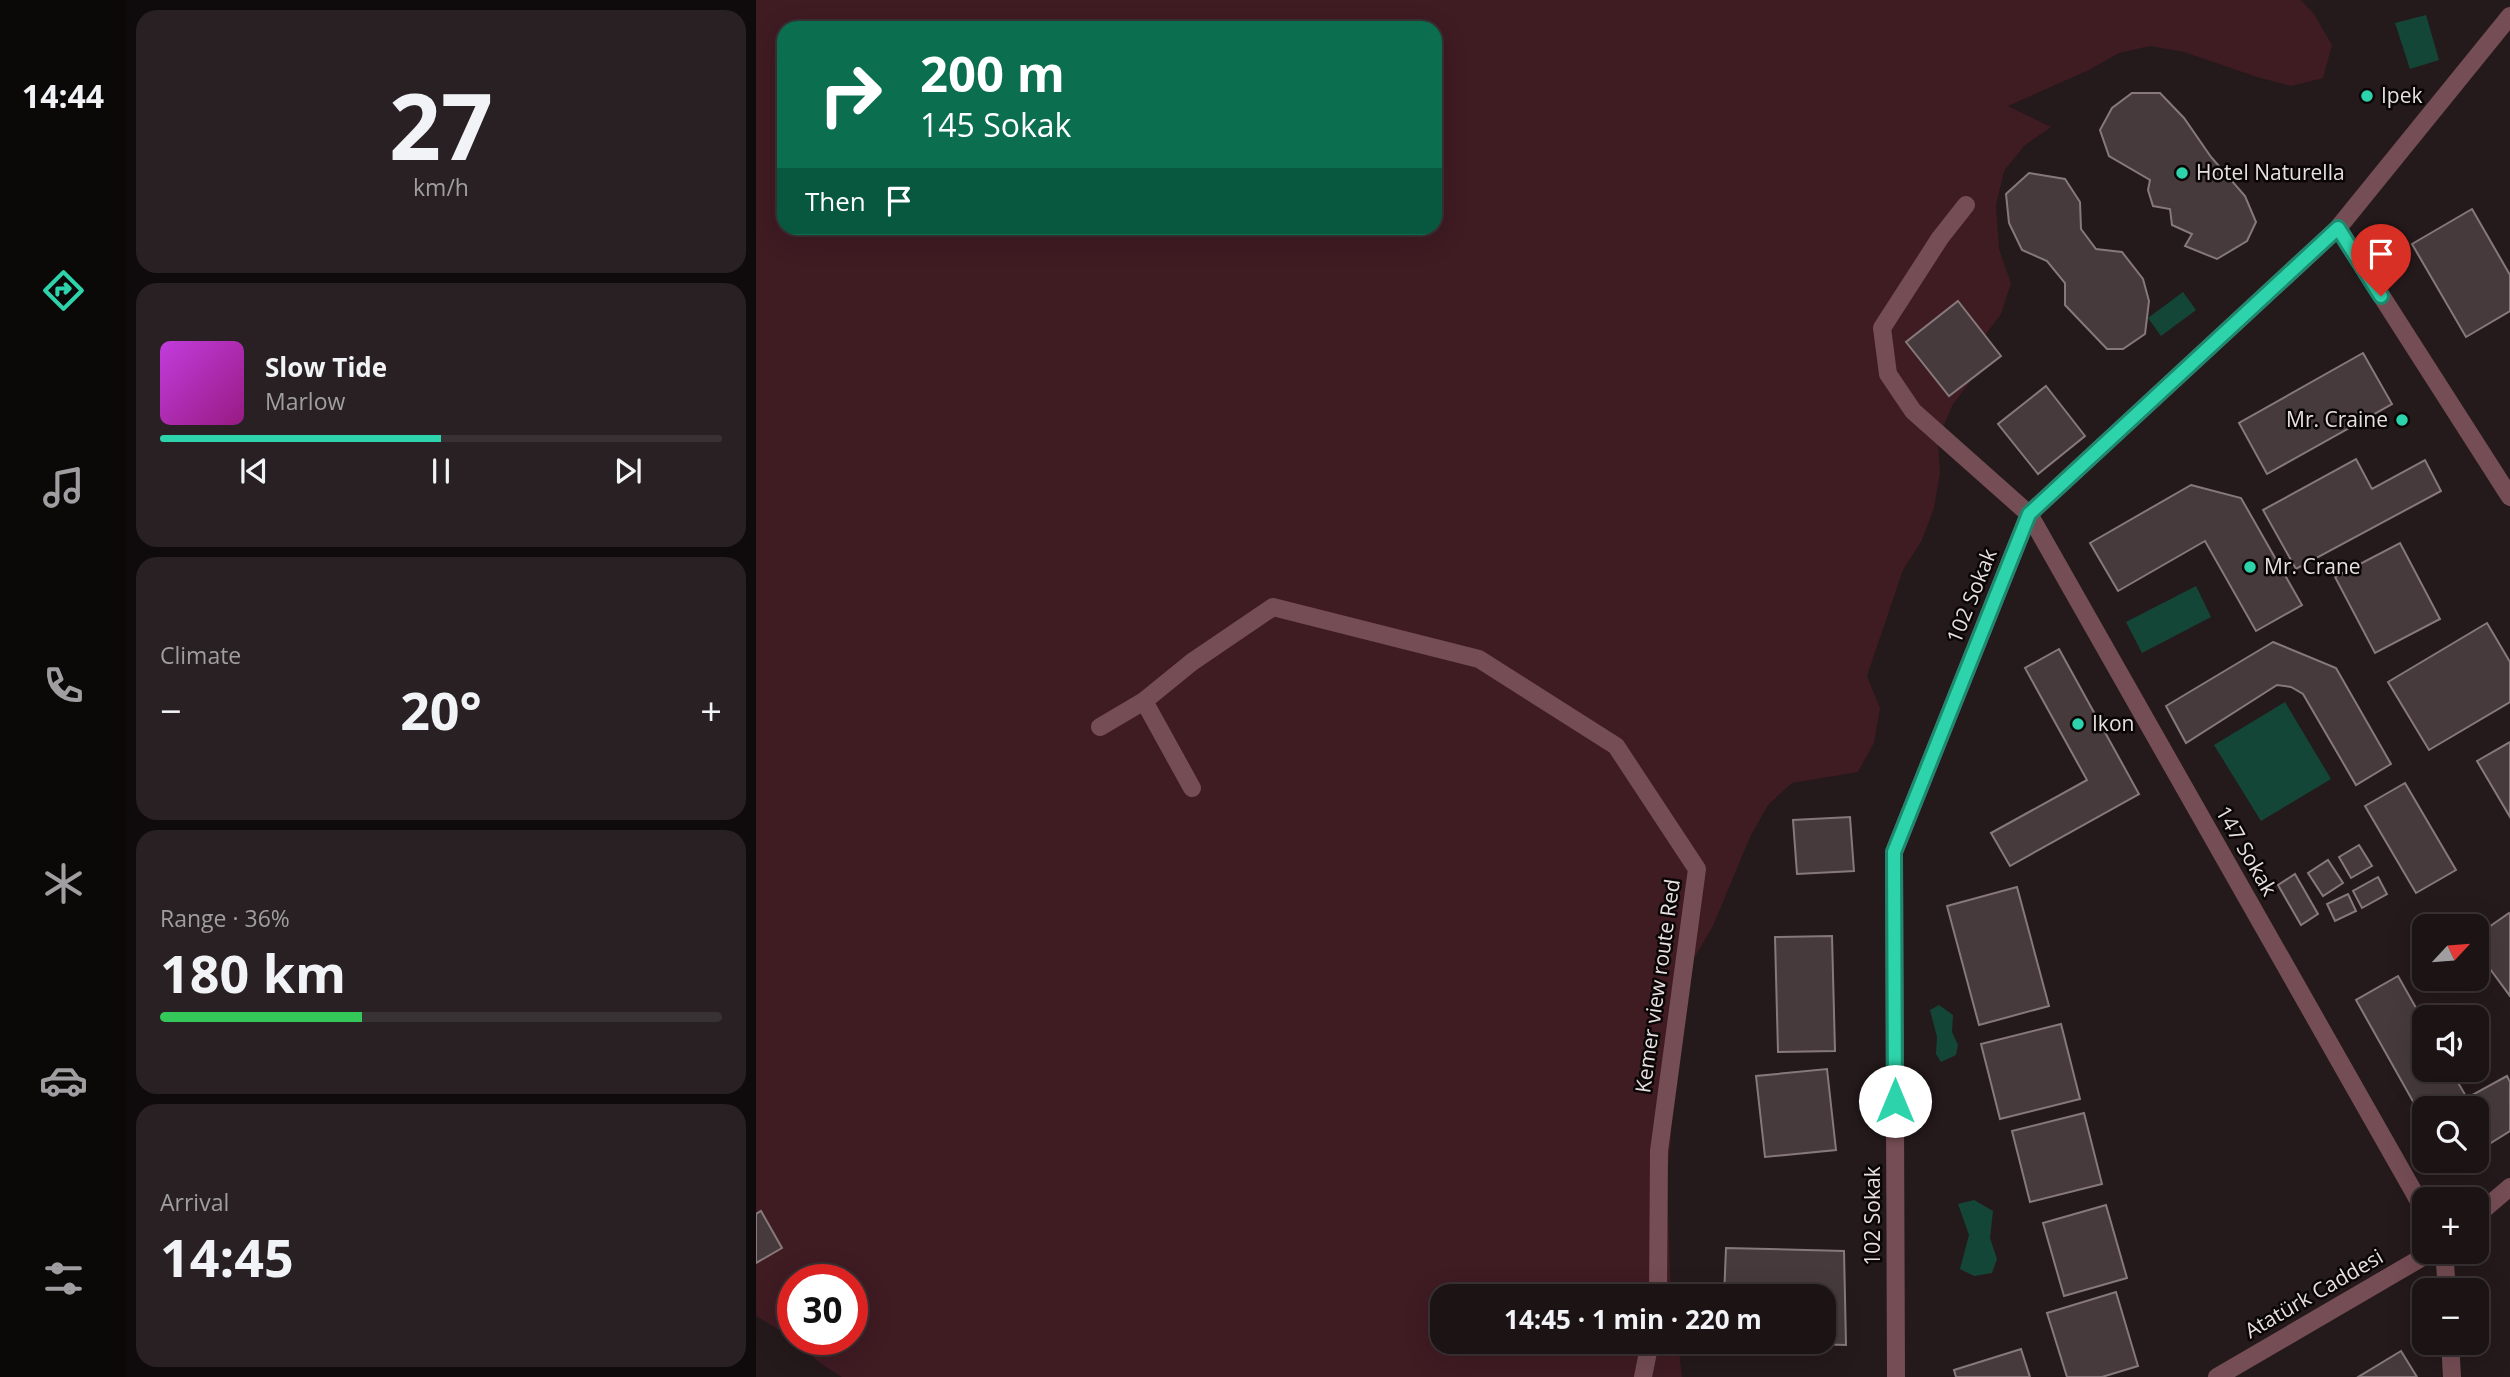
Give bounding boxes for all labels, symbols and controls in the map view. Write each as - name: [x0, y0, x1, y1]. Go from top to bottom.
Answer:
- text: 200 m: [920, 40, 1065, 106]
- icon: right: [805, 49, 896, 140]
- text: 27: [389, 63, 493, 187]
- text: 14:44: [22, 74, 104, 117]
- place label: Ipek: [2381, 81, 2423, 109]
- marker: Ipek: [2359, 88, 2375, 104]
- text: 145 Sokak: [920, 103, 1071, 146]
- place label: Hotel Naturella: [2196, 158, 2345, 186]
- marker: Hotel Naturella: [2174, 165, 2190, 181]
- text: km/h: [413, 171, 469, 203]
- icon: arrive: [880, 182, 918, 220]
- text: Then: [805, 183, 866, 219]
- pin: [2351, 224, 2411, 296]
- icon: arrive: [2362, 235, 2400, 273]
- icon: directions: [39, 266, 88, 315]
- text: Slow Tide: [265, 349, 387, 385]
- text: Marlow: [265, 385, 345, 417]
- place label: Mr. Craine: [2286, 405, 2388, 433]
- marker: Mr. Craine: [2394, 412, 2410, 428]
- icon: previous: [235, 452, 273, 490]
- icon: pause: [422, 452, 460, 490]
- icon: next: [609, 452, 647, 490]
- icon: music: [39, 463, 88, 512]
- street label: 102 Sokak: [1939, 544, 2003, 647]
- place label: Mr. Crane: [2264, 552, 2361, 580]
- marker: Mr. Crane: [2242, 559, 2258, 575]
- text: Climate: [160, 639, 241, 671]
- icon: phone: [39, 661, 88, 710]
- text: 20°: [400, 674, 482, 745]
- text: −: [160, 684, 182, 736]
- text: +: [700, 684, 722, 736]
- place label: Ikon: [2092, 709, 2134, 737]
- marker: Ikon: [2070, 716, 2086, 732]
- street label: 147 Sokak: [2210, 800, 2284, 901]
- icon: climate: [39, 859, 88, 908]
- street label: Kemer view route Red: [1628, 877, 1686, 1095]
- text: Range · 36%: [160, 902, 290, 934]
- north arrow: [2412, 914, 2488, 990]
- map controls: [2412, 914, 2489, 1355]
- text: 180 km: [160, 937, 346, 1008]
- button: sound: [2412, 1005, 2489, 1082]
- icon: car: [39, 1056, 88, 1105]
- position arrow: [1858, 1064, 1932, 1138]
- button: search: [2412, 1096, 2489, 1173]
- street label: 102 Sokak: [1858, 1166, 1886, 1266]
- text: Arrival: [160, 1186, 229, 1218]
- button: +: [2412, 1187, 2489, 1264]
- text: 14:45: [160, 1221, 294, 1292]
- street label: Atatürk Caddesi: [2239, 1242, 2388, 1344]
- icon: filters: [39, 1254, 88, 1303]
- speed limit sign: 30: [777, 1264, 868, 1355]
- button: −: [2412, 1278, 2489, 1355]
- text: 14:45 · 1 min · 220 m: [1504, 1301, 1762, 1337]

